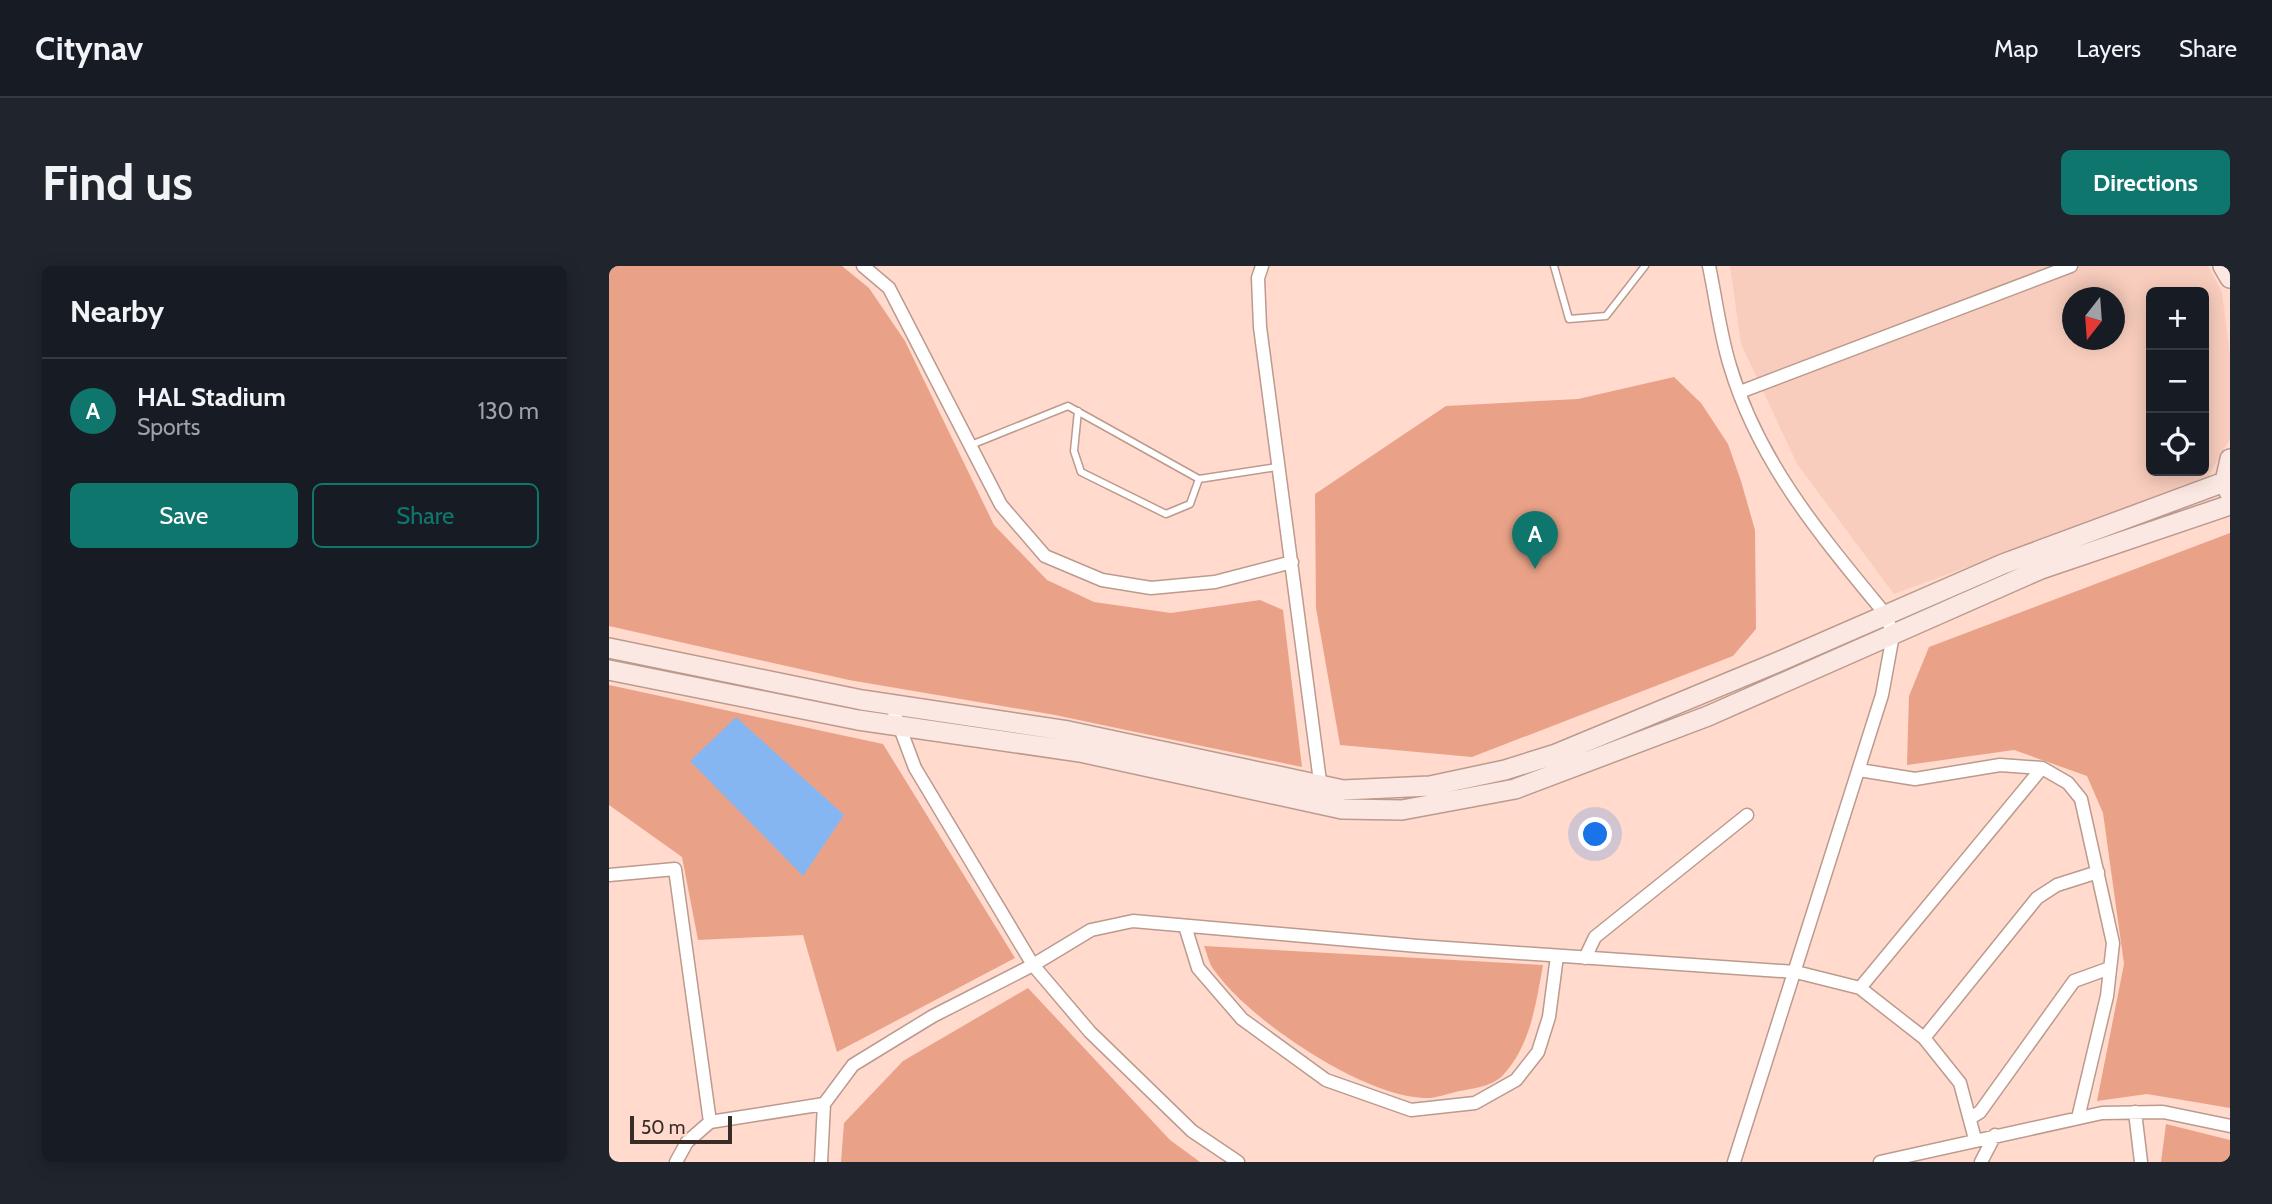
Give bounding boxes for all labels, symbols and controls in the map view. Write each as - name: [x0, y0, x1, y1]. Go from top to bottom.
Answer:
- text: Citynav: [35, 28, 143, 68]
- text: Map: [1994, 34, 2038, 63]
- text: Layers: [2076, 34, 2141, 63]
- text: Share: [2179, 34, 2237, 63]
- button: Directions: [2061, 150, 2230, 215]
- text: Find us: [42, 153, 193, 212]
- north arrow: [2062, 287, 2125, 350]
- map controls: [2146, 287, 2209, 476]
- button: +: [2146, 287, 2209, 350]
- text: Nearby: [70, 293, 164, 330]
- button: −: [2146, 350, 2209, 413]
- text: HAL Stadium: [137, 381, 286, 413]
- text: A: [86, 397, 100, 425]
- text: 130 m: [478, 397, 539, 425]
- text: Sports: [137, 413, 200, 441]
- button: locate: [2146, 413, 2209, 476]
- button: Save: [70, 483, 298, 548]
- button: Share: [312, 483, 539, 548]
- pin: A: [1512, 511, 1558, 569]
- your location: [1578, 817, 1612, 851]
- scale bar: [630, 1113, 731, 1145]
- text: 50 m: [641, 1116, 685, 1139]

